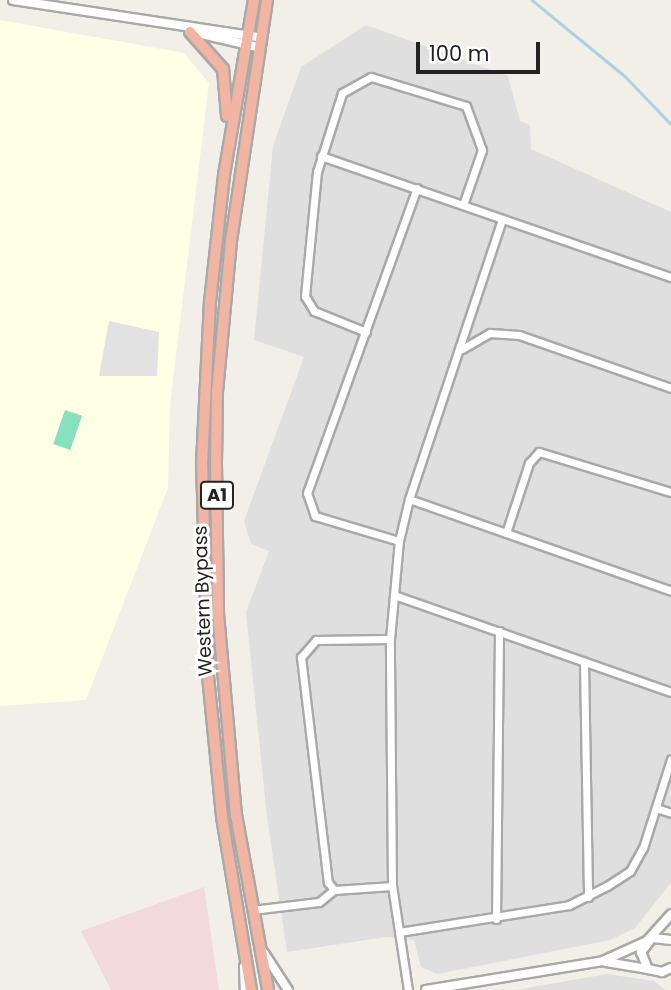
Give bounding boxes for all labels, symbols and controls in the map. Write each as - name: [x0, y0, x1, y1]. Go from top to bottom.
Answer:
- scale bar: [419, 28, 543, 72]
- text: 100 m: [429, 39, 489, 68]
- road number: A1: [200, 480, 234, 509]
- street label: Western Bypass: [189, 525, 217, 677]

